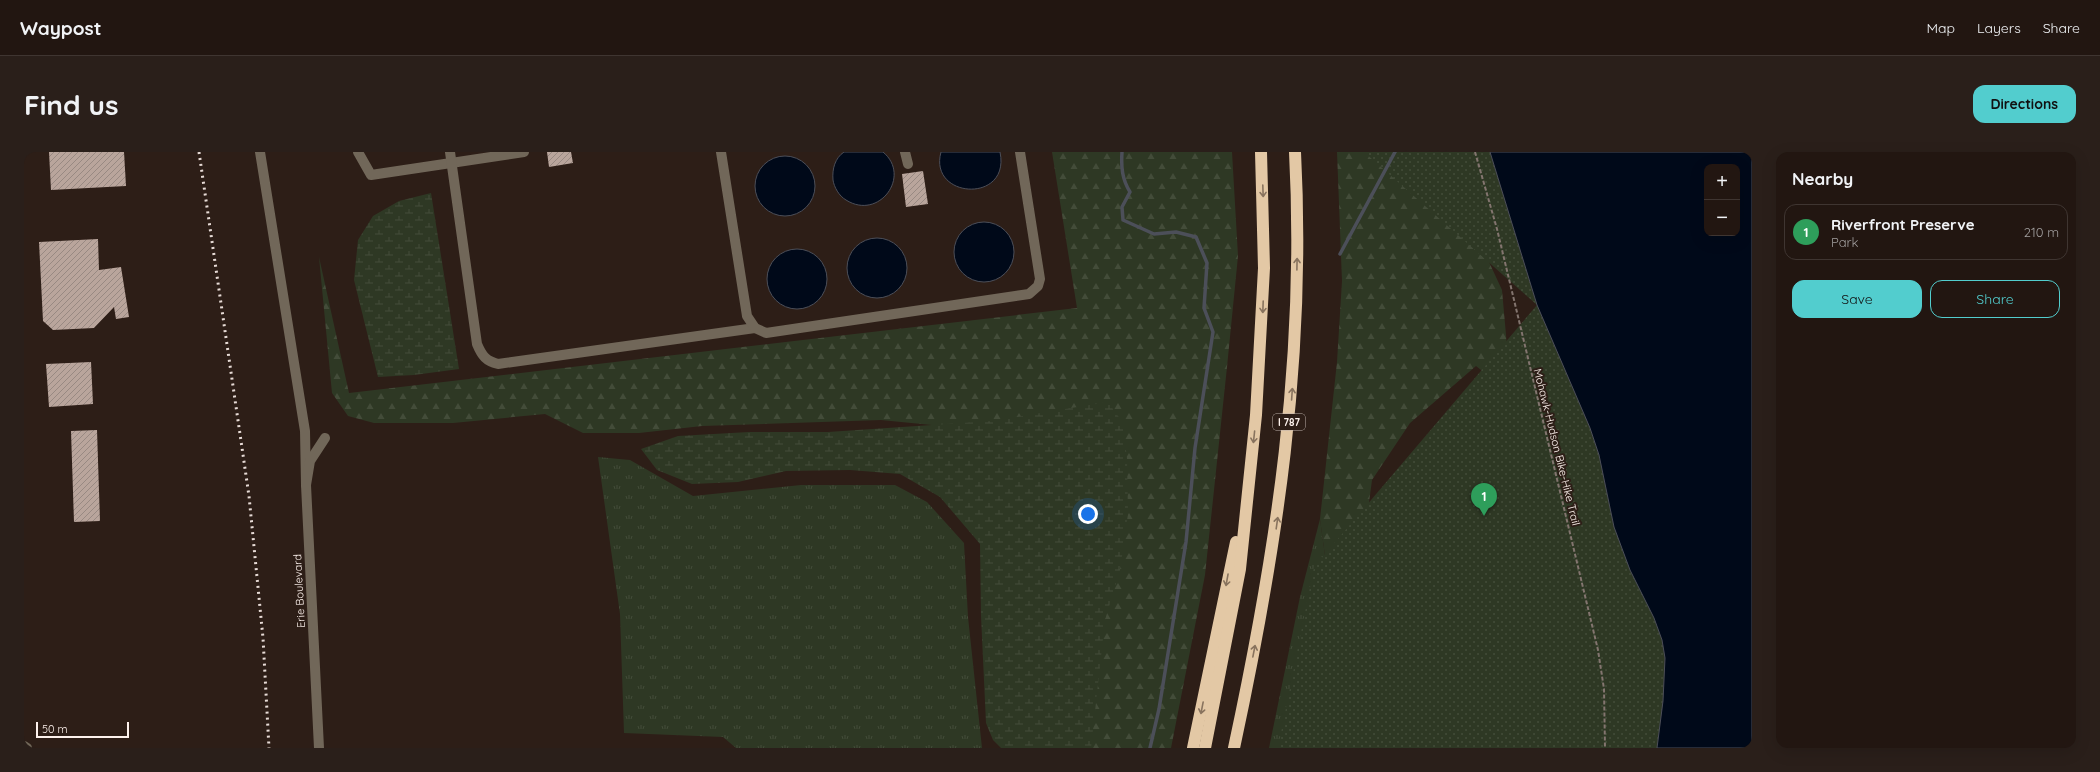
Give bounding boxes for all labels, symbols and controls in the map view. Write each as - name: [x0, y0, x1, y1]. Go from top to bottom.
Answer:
- text: Waypost: [20, 16, 102, 40]
- text: Map: [1926, 19, 1955, 37]
- text: Layers: [1977, 19, 2021, 37]
- text: Share: [2043, 19, 2080, 37]
- button: Directions: [1973, 85, 2076, 123]
- text: Find us: [24, 87, 118, 122]
- map controls: [1704, 164, 1740, 236]
- button: +: [1704, 164, 1740, 200]
- text: Nearby: [1792, 168, 1853, 189]
- one-way arrow: [1259, 184, 1267, 197]
- button: −: [1704, 200, 1740, 236]
- text: Riverfront Preserve: [1831, 215, 1975, 234]
- text: 1: [1803, 224, 1809, 240]
- text: 210 m: [2024, 224, 2059, 240]
- text: Park: [1831, 234, 1859, 250]
- one-way arrow: [1294, 258, 1301, 271]
- button: Save: [1792, 280, 1922, 318]
- button: Share: [1930, 280, 2060, 318]
- one-way arrow: [1259, 300, 1267, 313]
- street label: Mohawk-Hudson Bike-Hike Trail: [1531, 367, 1583, 527]
- one-way arrow: [1288, 388, 1295, 401]
- road number: I 787: [1273, 414, 1305, 430]
- one-way arrow: [1250, 430, 1258, 443]
- pin: 1: [1471, 483, 1497, 516]
- your location: [1078, 504, 1098, 524]
- one-way arrow: [1273, 517, 1281, 530]
- street label: Erie Boulevard: [290, 554, 308, 628]
- one-way arrow: [1223, 573, 1231, 586]
- one-way arrow: [1250, 645, 1258, 658]
- one-way arrow: [1198, 701, 1206, 714]
- scale bar: [36, 720, 129, 739]
- text: 50 m: [42, 722, 68, 736]

